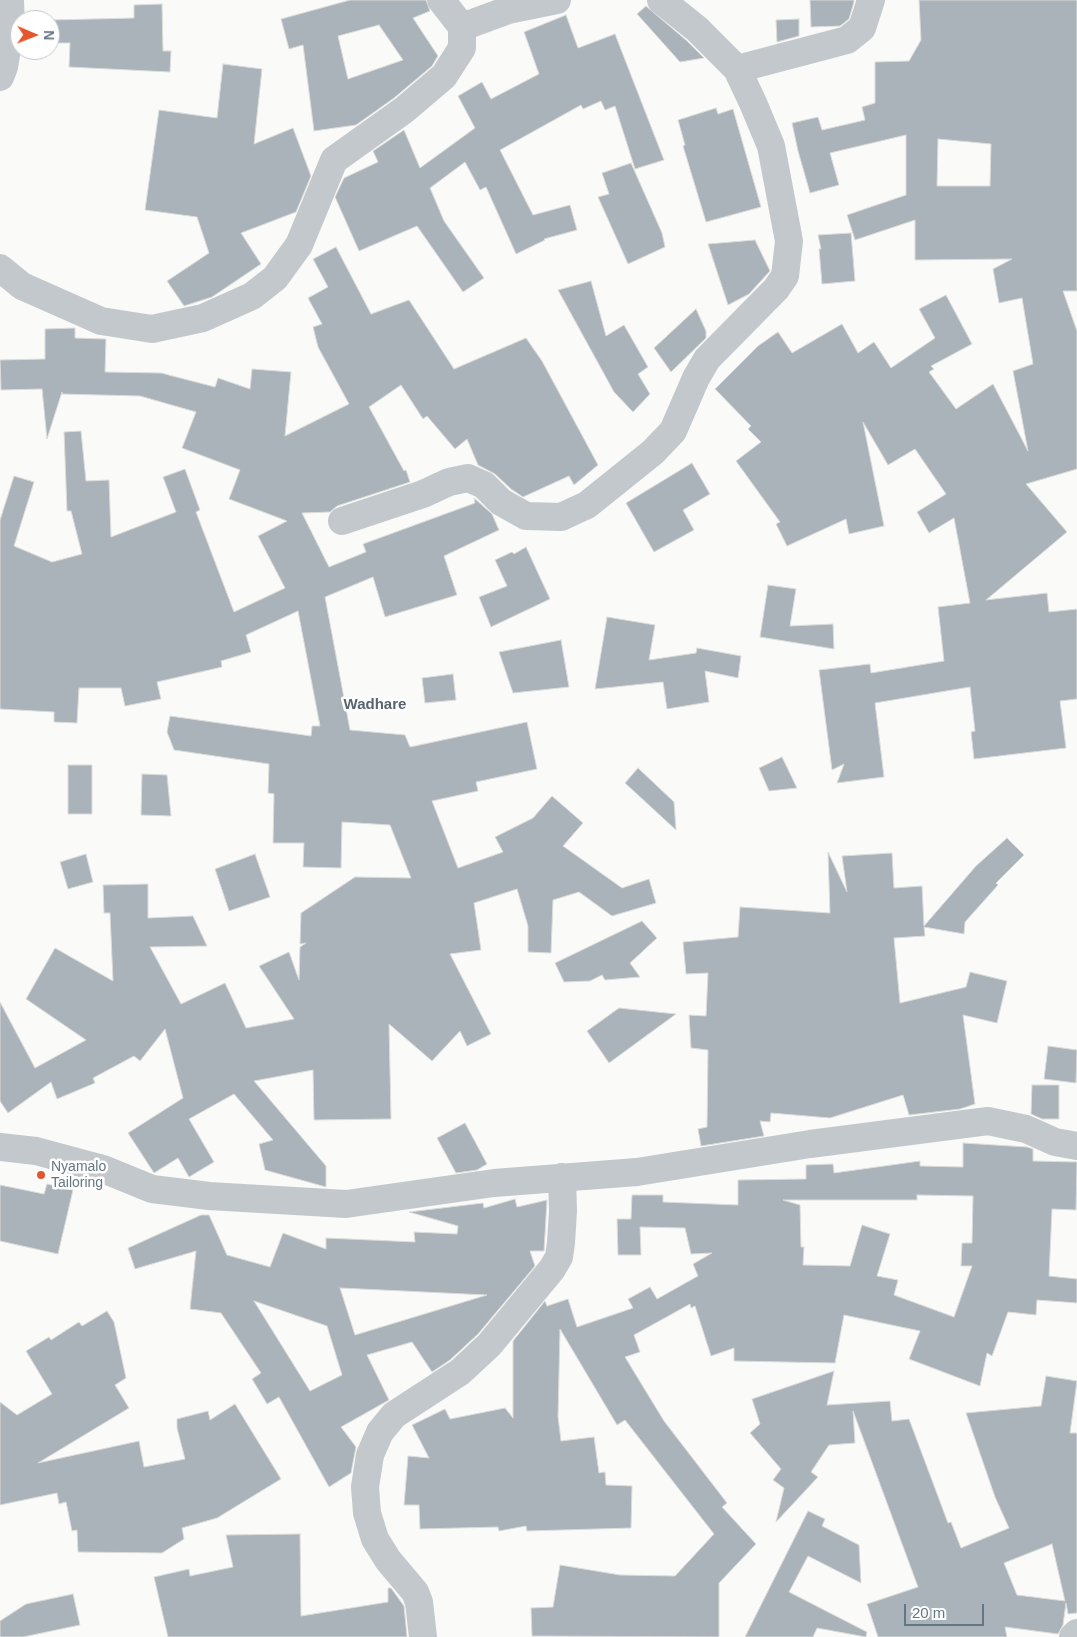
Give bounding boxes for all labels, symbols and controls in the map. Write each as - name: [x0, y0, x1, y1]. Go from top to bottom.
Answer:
- north arrow: [10, 10, 60, 60]
- text: N: [41, 30, 57, 40]
- district label: Wadhare: [344, 696, 406, 714]
- place label: Nyamalo Tailoring: [51, 1159, 106, 1192]
- marker: Nyamalo Tailoring: [35, 1169, 47, 1181]
- scale bar: [907, 1594, 987, 1626]
- text: 20 m: [912, 1604, 945, 1621]

